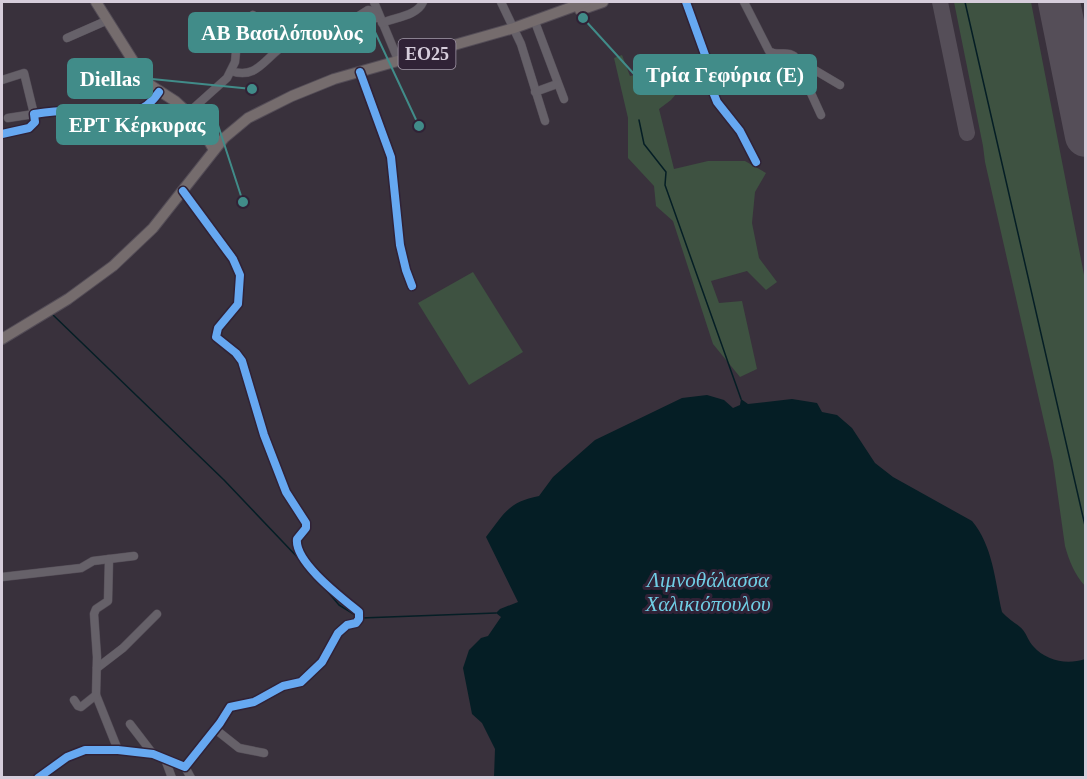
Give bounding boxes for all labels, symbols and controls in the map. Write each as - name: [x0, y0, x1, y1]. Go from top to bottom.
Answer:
- callout: ΑΒ Βασιλόπουλος: [189, 13, 375, 52]
- text: ΑΒ Βασιλόπουλος: [201, 21, 364, 45]
- road number: ΕΟ25: [398, 39, 456, 69]
- callout: Τρία Γεφύρια (E): [634, 55, 816, 94]
- callout: Diellas: [68, 59, 152, 98]
- text: Τρία Γεφύρια (E): [646, 63, 804, 87]
- text: Diellas: [80, 67, 140, 91]
- callout: ΕΡΤ Κέρκυρας: [57, 105, 218, 144]
- text: ΕΡΤ Κέρκυρας: [69, 113, 206, 137]
- water label: Λιμνοθάλασσα Χαλικιόπουλου: [644, 568, 771, 616]

